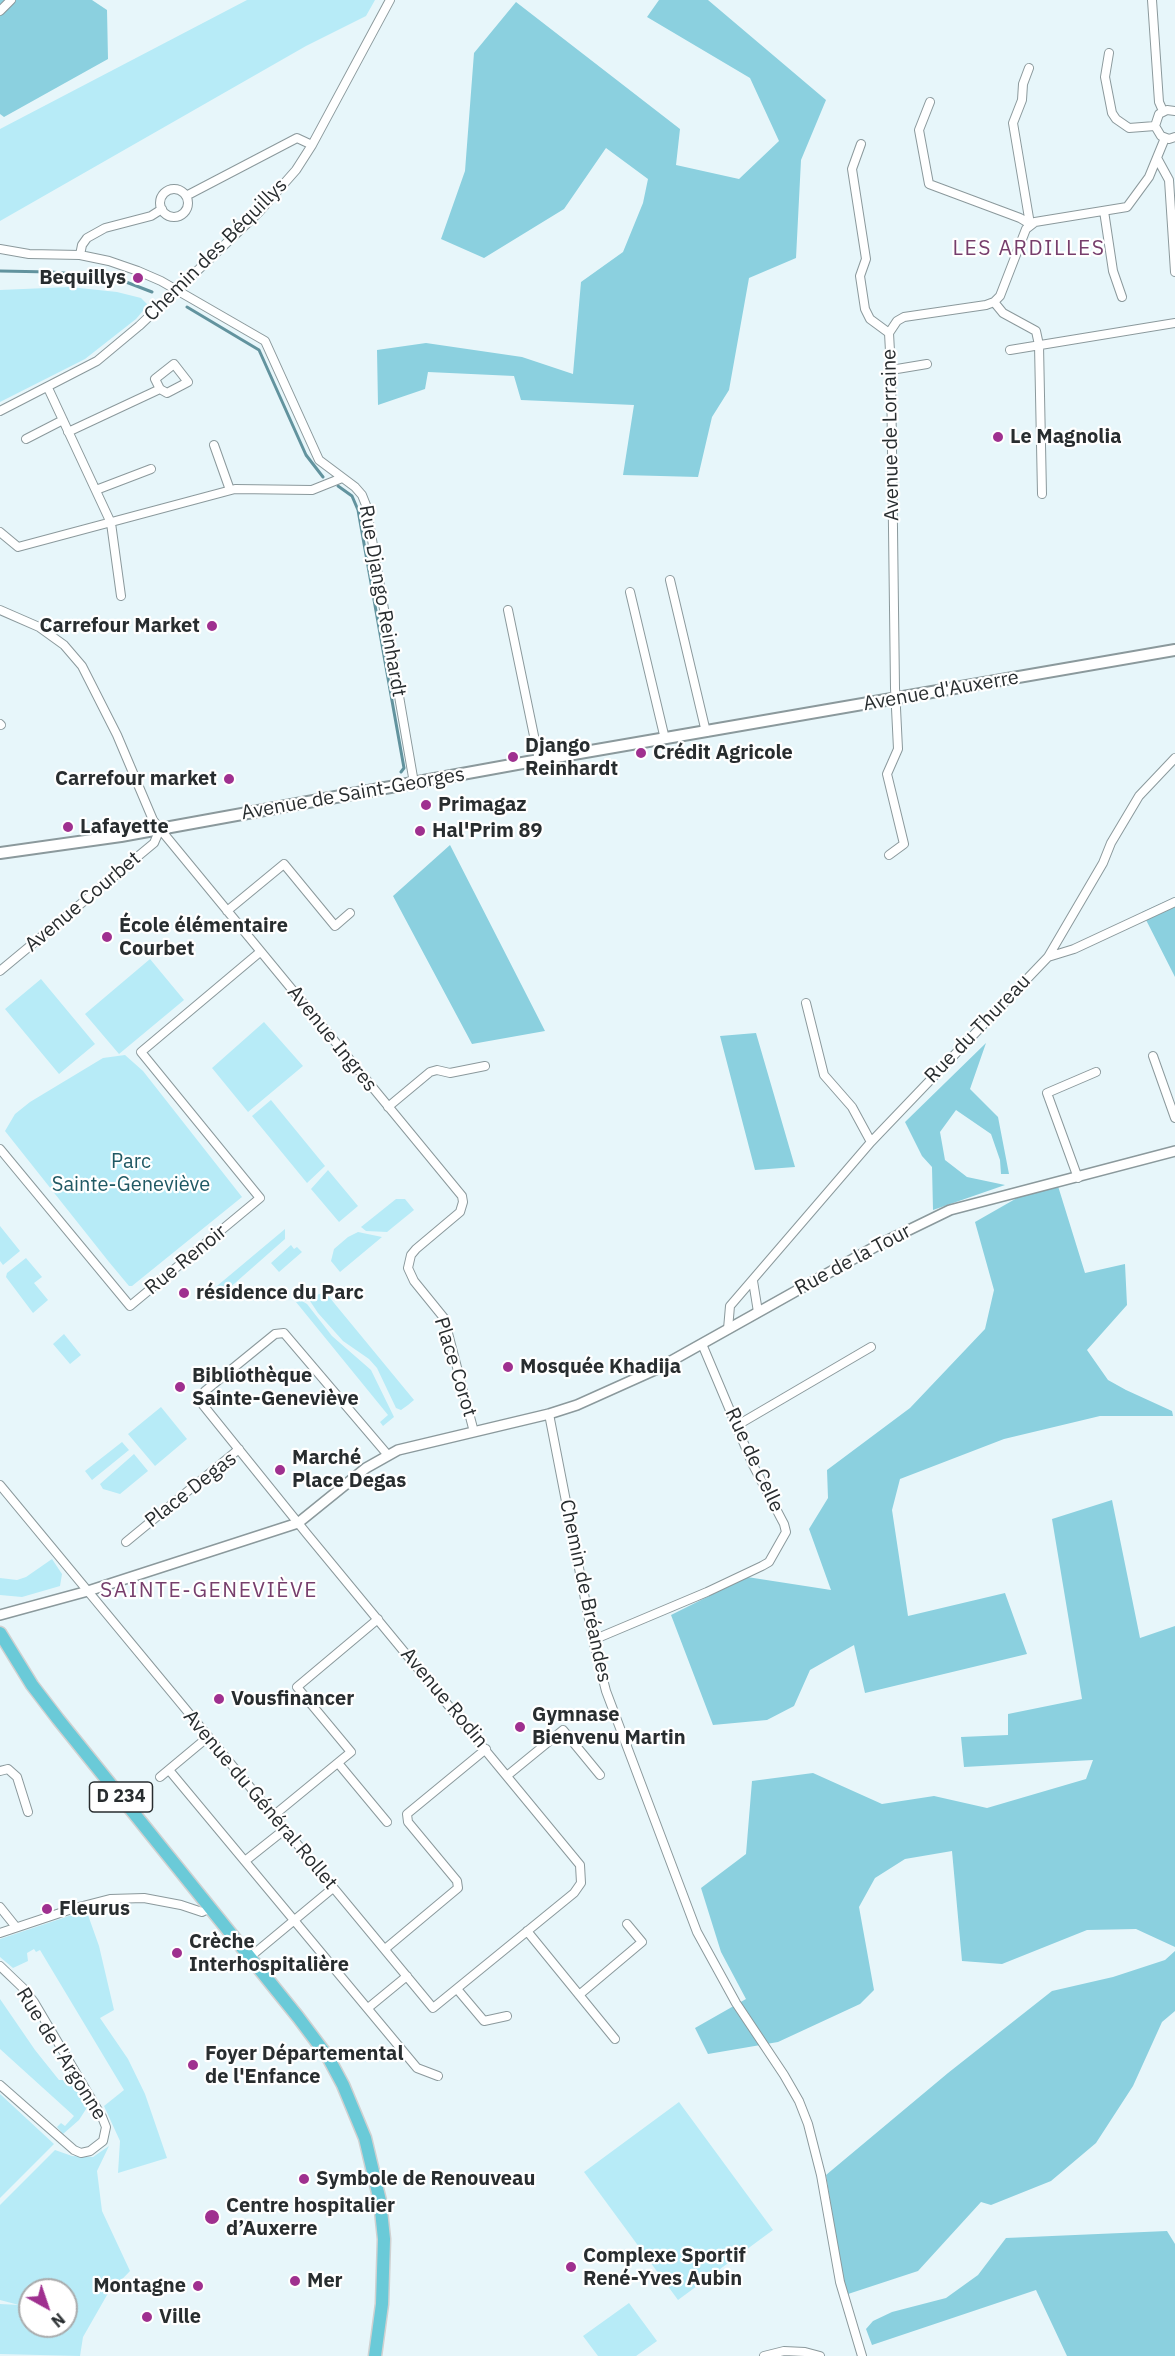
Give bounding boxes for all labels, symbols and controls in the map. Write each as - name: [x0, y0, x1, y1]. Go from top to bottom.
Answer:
- street label: Chemin des Béquillys: [139, 173, 293, 327]
- district label: LES ARDILLES: [953, 236, 1105, 262]
- place label: Bequillys: [39, 266, 126, 290]
- marker: Bequillys: [131, 271, 145, 285]
- street label: Avenue de Lorraine: [877, 349, 905, 521]
- place label: Le Magnolia: [1010, 425, 1122, 449]
- marker: Le Magnolia: [991, 430, 1005, 444]
- street label: Rue Django Reinhardt: [353, 503, 411, 699]
- place label: Carrefour Market: [39, 614, 200, 638]
- marker: Carrefour Market: [205, 619, 219, 633]
- street label: Avenue d'Auxerre: [861, 666, 1021, 716]
- place label: Django Reinhardt: [525, 734, 618, 781]
- place label: Crédit Agricole: [653, 741, 793, 765]
- marker: Crédit Agricole: [634, 746, 648, 760]
- marker: Django Reinhardt: [506, 750, 520, 764]
- street label: Avenue de Saint-Georges: [239, 763, 467, 825]
- place label: Carrefour market: [55, 767, 217, 791]
- marker: Carrefour market: [222, 772, 236, 786]
- place label: Primagaz: [438, 793, 527, 817]
- marker: Primagaz: [419, 798, 433, 812]
- place label: Lafayette: [80, 815, 169, 839]
- place label: Hal'Prim 89: [432, 819, 543, 843]
- marker: Lafayette: [61, 820, 75, 834]
- marker: Hal'Prim 89: [413, 824, 427, 838]
- street label: Avenue Courbet: [20, 847, 146, 957]
- place label: École élémentaire Courbet: [119, 914, 288, 961]
- marker: École élémentaire Courbet: [100, 930, 114, 944]
- street label: Rue du Thureau: [920, 970, 1036, 1088]
- street label: Avenue Ingres: [282, 981, 382, 1097]
- park label: Parc Sainte-Geneviève: [52, 1150, 210, 1197]
- street label: Rue de la Tour: [791, 1219, 915, 1301]
- street label: Rue Renoir: [140, 1220, 232, 1300]
- place label: résidence du Parc: [196, 1281, 364, 1305]
- marker: résidence du Parc: [177, 1286, 191, 1300]
- street label: Place Corot: [428, 1314, 482, 1420]
- place label: Mosquée Khadija: [520, 1355, 681, 1379]
- marker: Mosquée Khadija: [501, 1360, 515, 1374]
- place label: Bibliothèque Sainte-Geneviève: [192, 1364, 359, 1411]
- marker: Bibliothèque Sainte-Geneviève: [173, 1380, 187, 1394]
- street label: Rue de Celle: [719, 1404, 789, 1516]
- place label: Marché Place Degas: [292, 1446, 406, 1493]
- street label: Place Degas: [141, 1447, 241, 1533]
- marker: Marché Place Degas: [273, 1463, 287, 1477]
- street label: Chemin de Bréandes: [554, 1497, 616, 1685]
- district label: SAINTE-GENEVIÈVE: [100, 1578, 318, 1604]
- street label: Avenue Rodin: [395, 1643, 493, 1753]
- place label: Vousfinancer: [231, 1687, 354, 1711]
- marker: Vousfinancer: [212, 1692, 226, 1706]
- place label: Gymnase Bienvenu Martin: [532, 1703, 686, 1750]
- street label: Avenue du Général Rollet: [178, 1705, 342, 1895]
- marker: Gymnase Bienvenu Martin: [513, 1720, 527, 1734]
- road number: D 234: [90, 1782, 152, 1812]
- place label: Fleurus: [59, 1897, 130, 1921]
- marker: Fleurus: [40, 1902, 54, 1916]
- place label: Crèche Interhospitalière: [189, 1930, 349, 1977]
- marker: Crèche Interhospitalière: [170, 1946, 184, 1960]
- street label: Rue de l'Argonne: [11, 1983, 111, 2125]
- place label: Foyer Départemental de l'Enfance: [205, 2042, 404, 2089]
- marker: Foyer Départemental de l'Enfance: [186, 2058, 200, 2072]
- place label: Symbole de Renouveau: [316, 2167, 535, 2191]
- marker: Symbole de Renouveau: [297, 2172, 311, 2186]
- place label: Centre hospitalier d’Auxerre: [226, 2194, 395, 2241]
- marker: Centre hospitalier d’Auxerre: [203, 2208, 221, 2226]
- place label: Complexe Sportif René-Yves Aubin: [583, 2244, 746, 2291]
- marker: Complexe Sportif René-Yves Aubin: [564, 2260, 578, 2274]
- place label: Mer: [307, 2269, 343, 2293]
- place label: Montagne: [93, 2274, 186, 2298]
- marker: Mer: [288, 2274, 302, 2288]
- north arrow: [18, 2278, 78, 2338]
- marker: Montagne: [191, 2279, 205, 2293]
- place label: Ville: [159, 2305, 201, 2329]
- text: N: [47, 2309, 69, 2332]
- marker: Ville: [140, 2310, 154, 2324]

